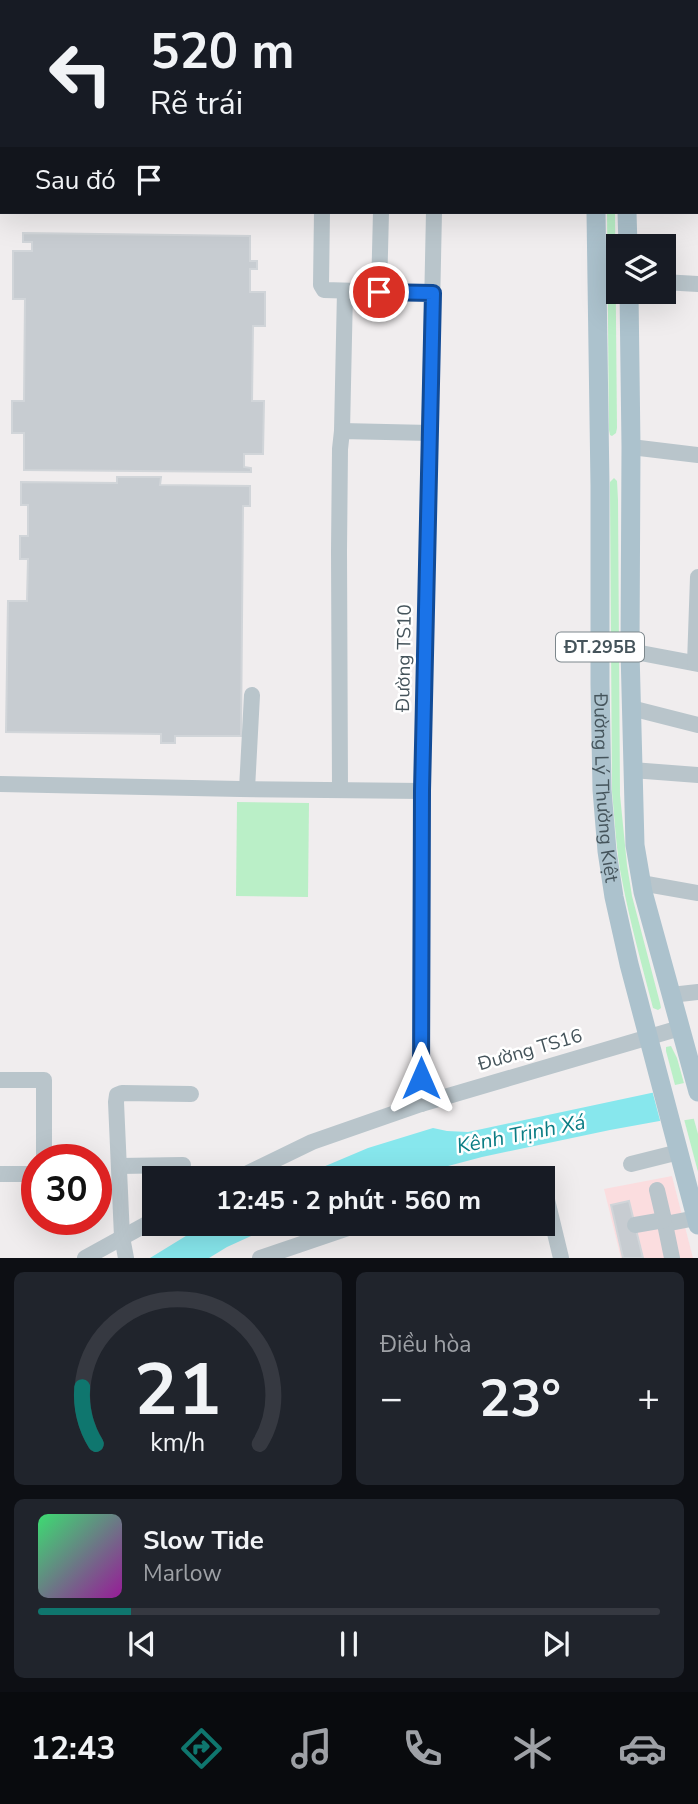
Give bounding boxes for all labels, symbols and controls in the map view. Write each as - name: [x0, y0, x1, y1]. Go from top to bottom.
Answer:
- text: 520 m: [150, 18, 294, 85]
- icon: left: [35, 28, 126, 119]
- text: Rẽ trái: [150, 82, 243, 125]
- icon: arrive: [130, 161, 168, 199]
- text: Sau đó: [35, 163, 116, 198]
- map controls: [606, 234, 676, 304]
- button: layers: [606, 234, 676, 304]
- pin: [349, 262, 409, 322]
- icon: arrive: [360, 273, 398, 311]
- street label: Đường TS10: [390, 604, 418, 713]
- road number: ĐT.295B: [556, 632, 644, 662]
- street label: Đường Lý Thường Kiệt: [587, 692, 625, 885]
- street label: Đường TS16: [474, 1023, 585, 1078]
- position arrow: [384, 1041, 458, 1115]
- water label: Kênh Trịnh Xá: [454, 1108, 588, 1160]
- speed limit sign: 30: [21, 1144, 112, 1235]
- text: 12:45 · 2 phút · 560 m: [216, 1183, 481, 1218]
- text: Điều hòa: [380, 1329, 472, 1360]
- text: 21: [134, 1341, 222, 1441]
- text: 23°: [479, 1363, 561, 1434]
- text: −: [380, 1373, 403, 1424]
- text: +: [637, 1373, 660, 1424]
- text: km/h: [150, 1426, 206, 1460]
- text: Slow Tide: [143, 1523, 264, 1558]
- text: Marlow: [143, 1558, 222, 1589]
- icon: previous: [123, 1625, 161, 1663]
- icon: pause: [330, 1625, 368, 1663]
- icon: next: [537, 1625, 575, 1663]
- icon: directions: [177, 1724, 226, 1773]
- icon: music: [287, 1724, 336, 1773]
- icon: phone: [398, 1724, 447, 1773]
- icon: climate: [508, 1724, 557, 1773]
- icon: car: [618, 1724, 667, 1773]
- text: 12:43: [31, 1727, 115, 1770]

